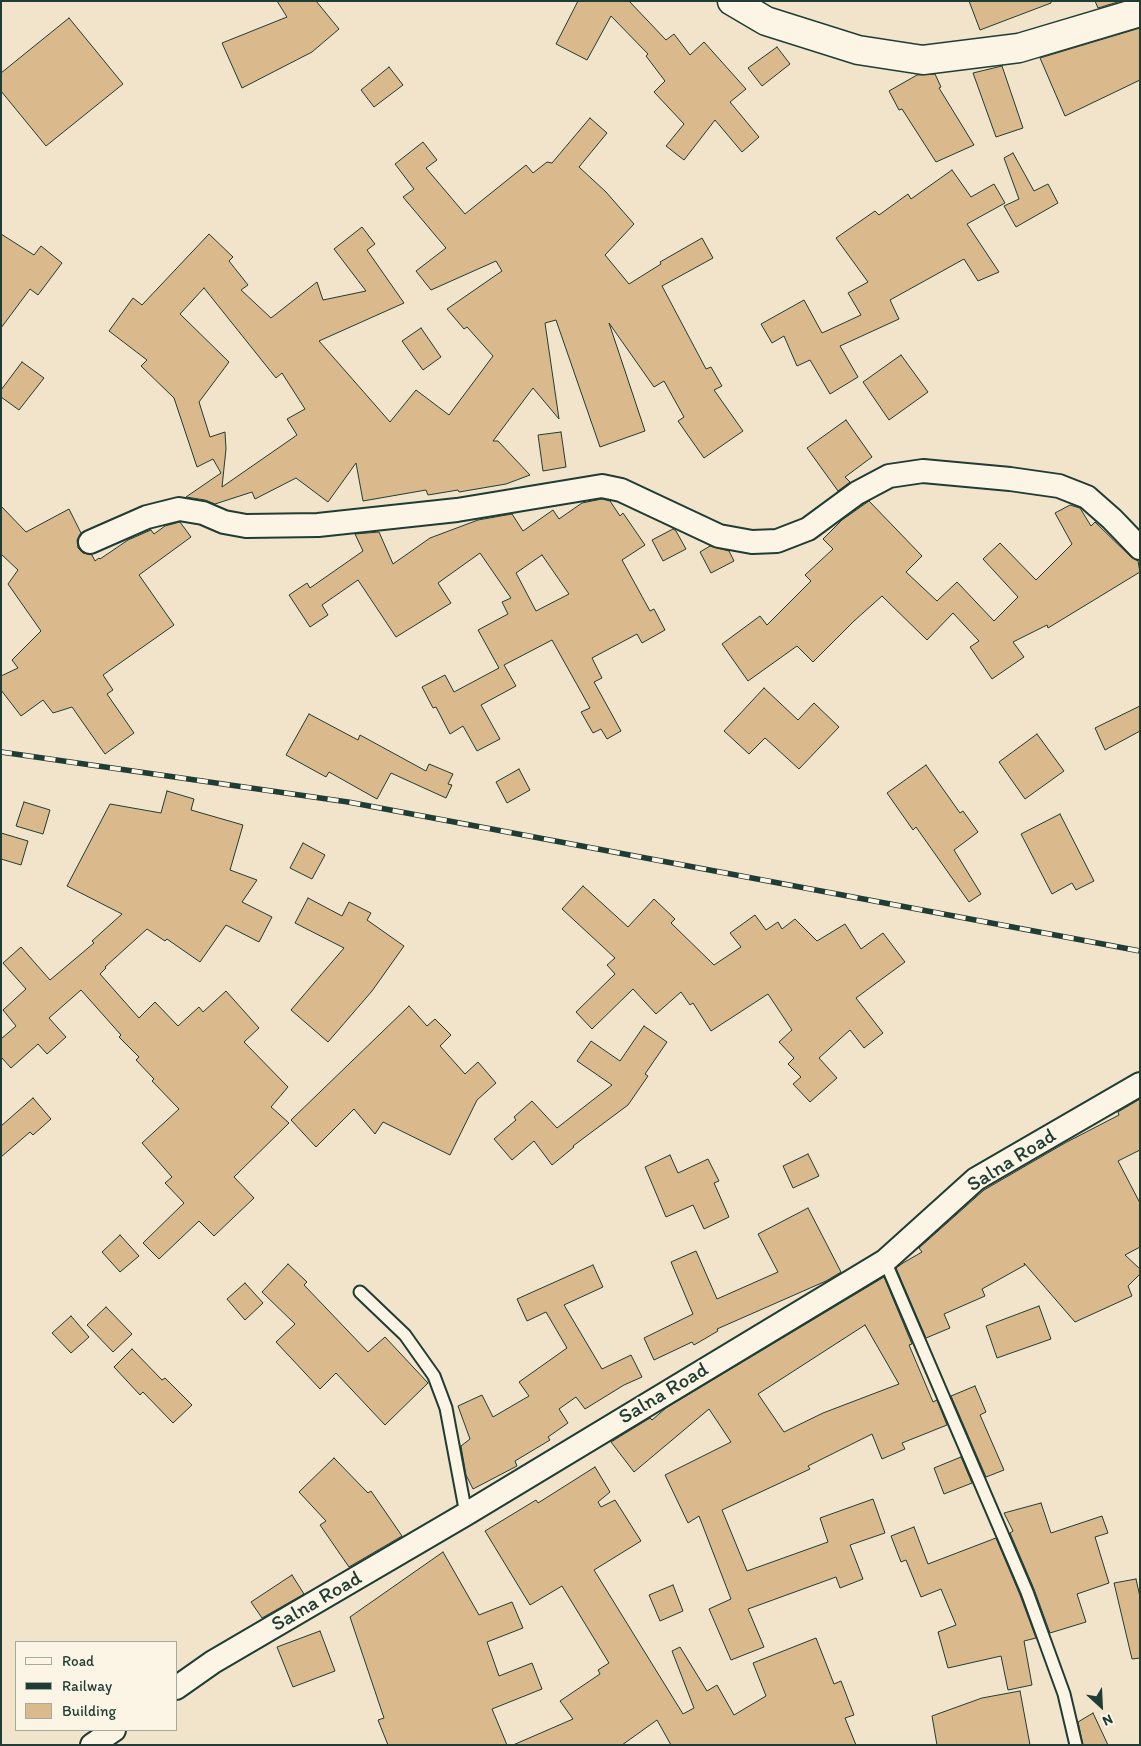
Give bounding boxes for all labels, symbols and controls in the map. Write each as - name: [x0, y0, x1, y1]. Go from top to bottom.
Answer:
- street label: Salna Road: [963, 1124, 1061, 1198]
- street label: Salna Road: [615, 1357, 713, 1431]
- street label: Salna Road: [267, 1566, 367, 1638]
- legend: [15, 1641, 178, 1731]
- text: Road: [62, 1652, 94, 1670]
- text: Railway: [62, 1677, 112, 1695]
- north arrow: [1076, 1681, 1126, 1731]
- text: Building: [62, 1702, 116, 1720]
- text: N: [1100, 1710, 1115, 1730]

